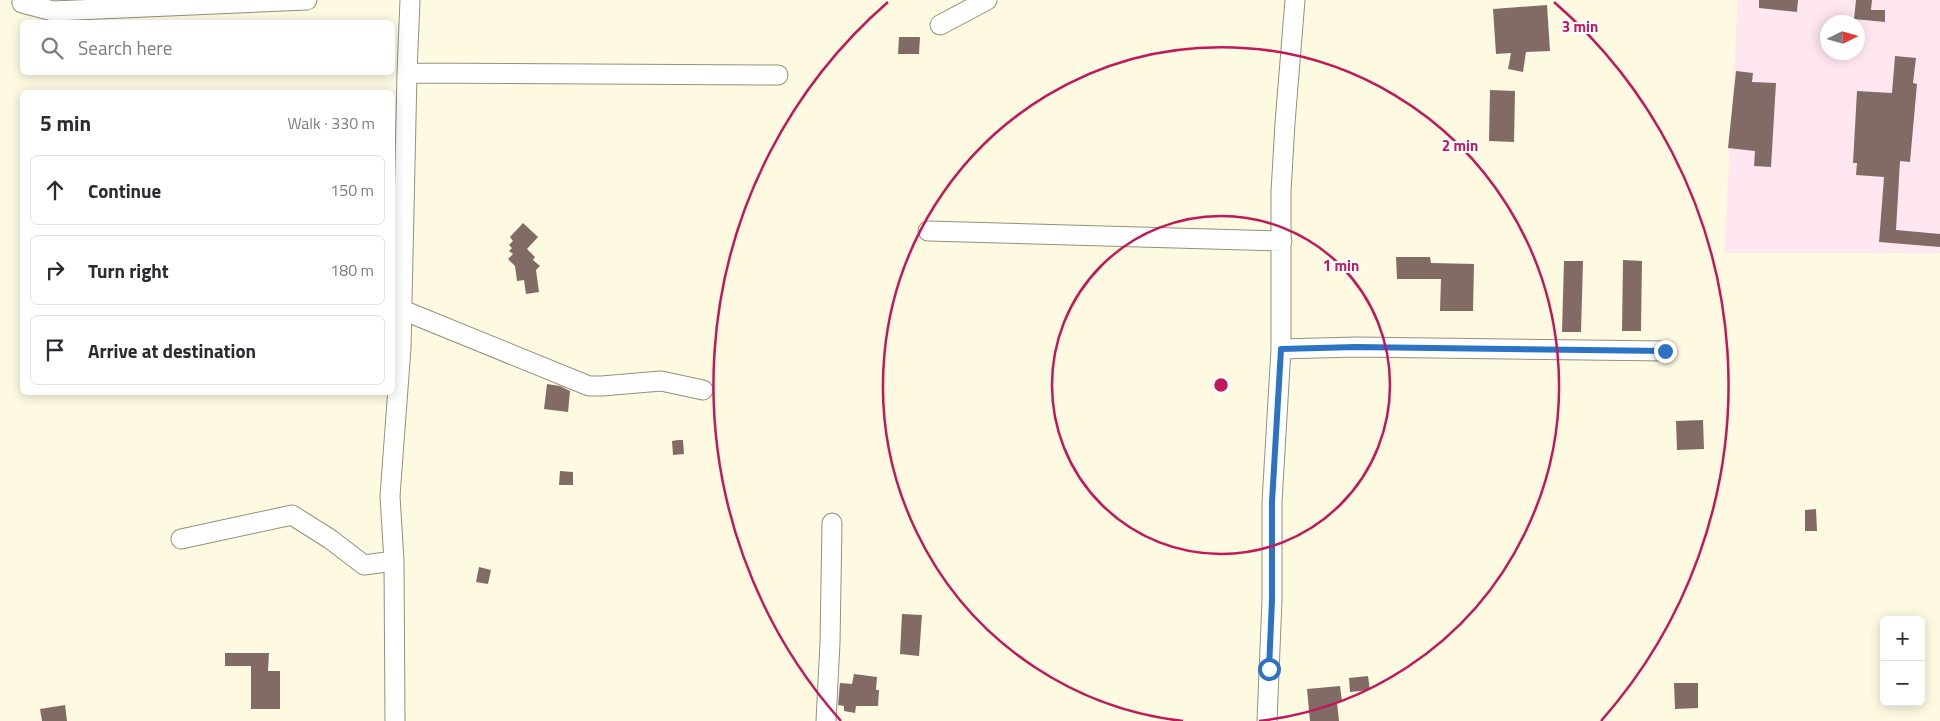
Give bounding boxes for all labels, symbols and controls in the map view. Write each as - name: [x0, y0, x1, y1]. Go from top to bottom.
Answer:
- text: 3 min: [1562, 15, 1598, 38]
- north arrow: [1820, 15, 1865, 60]
- search box: [20, 20, 395, 75]
- text: Search here: [78, 33, 172, 62]
- icon: search: [38, 34, 66, 62]
- text: 5 min: [40, 107, 91, 139]
- text: Walk · 330 m: [287, 111, 375, 135]
- text: 2 min: [1442, 134, 1478, 157]
- icon: ahead: [41, 176, 69, 204]
- text: Continue: [88, 176, 161, 205]
- text: 150 m: [330, 178, 374, 202]
- text: 1 min: [1323, 254, 1359, 277]
- icon: right: [41, 256, 69, 284]
- text: Turn right: [88, 256, 169, 285]
- text: 180 m: [330, 258, 374, 282]
- icon: arrive: [41, 336, 69, 364]
- text: Arrive at destination: [88, 336, 256, 365]
- route end: [1654, 340, 1677, 363]
- centre of rings: [1212, 376, 1230, 394]
- map controls: [1880, 616, 1925, 706]
- button: +: [1880, 616, 1925, 661]
- route start: [1258, 658, 1281, 681]
- button: −: [1880, 661, 1925, 706]

